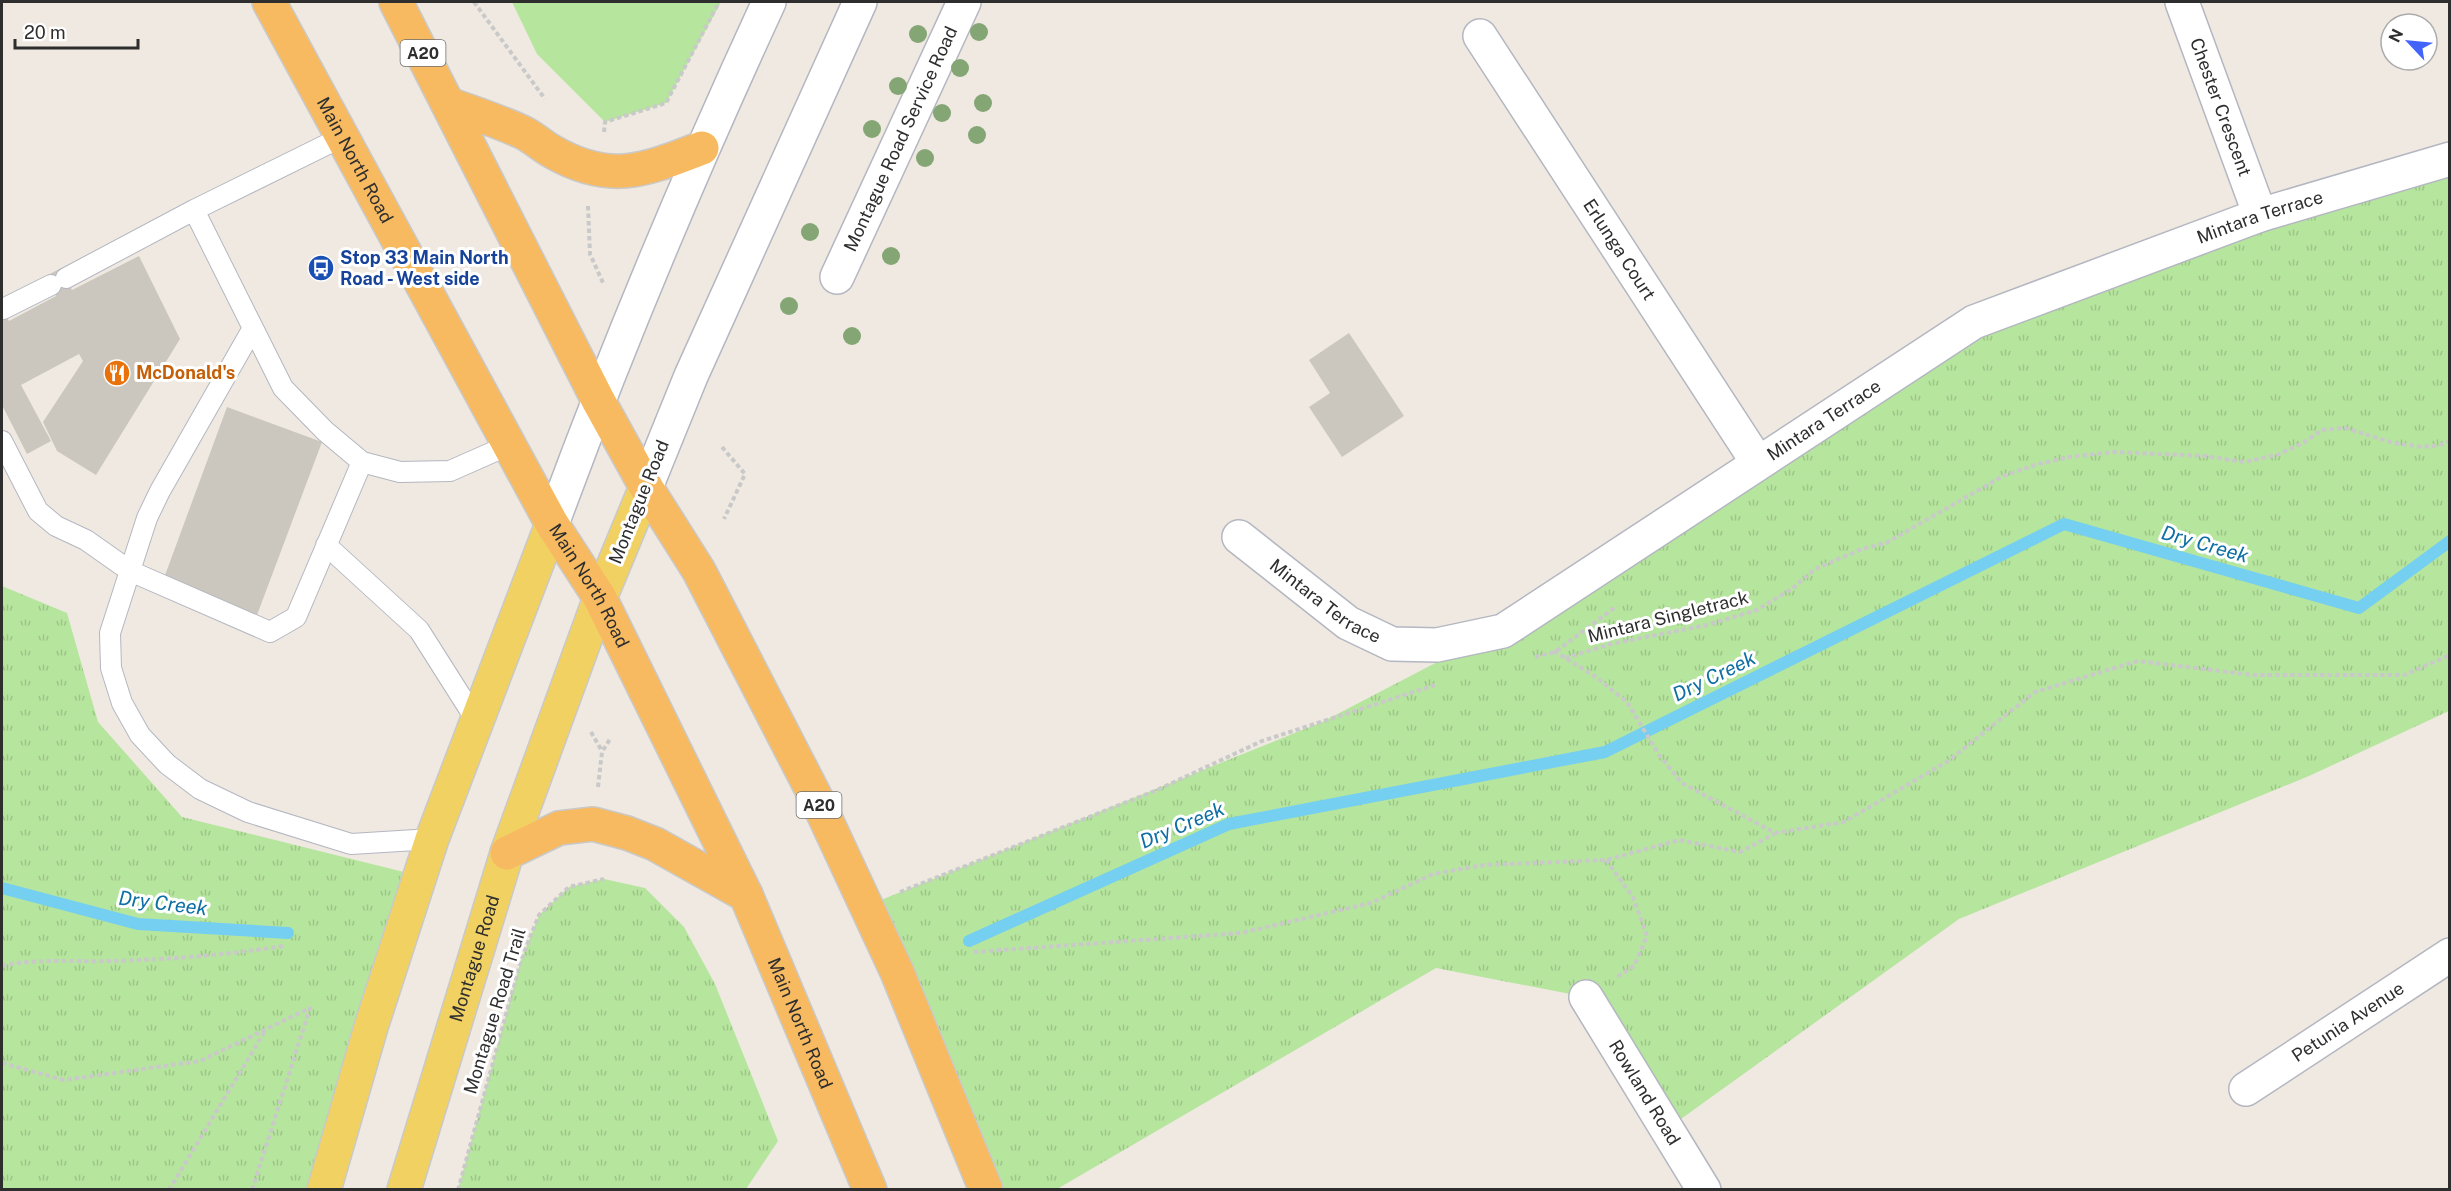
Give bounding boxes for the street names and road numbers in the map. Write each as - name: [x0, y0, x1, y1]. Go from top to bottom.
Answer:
- street label: Montague Road Service Road: [839, 23, 961, 255]
- street label: Chester Crescent: [2186, 35, 2256, 179]
- road number: A20: [400, 40, 446, 66]
- street label: Main North Road: [313, 93, 398, 227]
- street label: Mintara Terrace: [2194, 186, 2325, 248]
- street label: Erlunga Court: [1579, 195, 1660, 304]
- street label: Mintara Terrace: [1763, 375, 1885, 465]
- street label: Montague Road: [604, 437, 673, 567]
- street label: Main North Road: [545, 520, 634, 651]
- street label: Mintara Terrace: [1266, 554, 1384, 647]
- street label: Mintara Singletrack: [1585, 586, 1750, 647]
- road number: A20: [796, 792, 842, 818]
- street label: Montague Road: [445, 892, 504, 1024]
- street label: Montague Road Trail: [459, 925, 530, 1096]
- street label: Main North Road: [764, 954, 837, 1092]
- street label: Petunia Avenue: [2288, 977, 2408, 1066]
- street label: Rowland Road: [1605, 1036, 1685, 1149]

